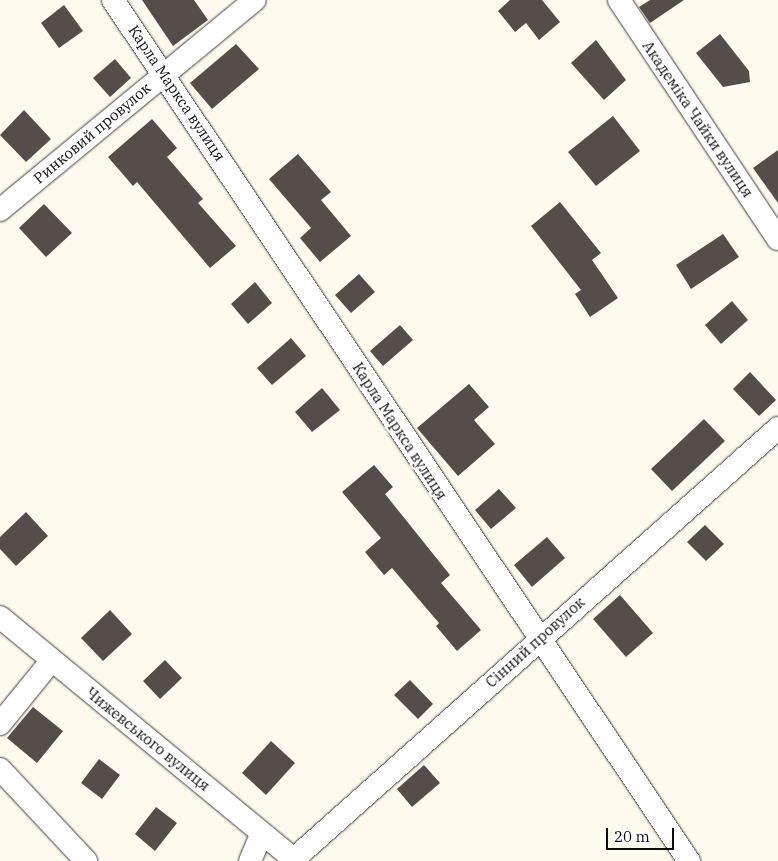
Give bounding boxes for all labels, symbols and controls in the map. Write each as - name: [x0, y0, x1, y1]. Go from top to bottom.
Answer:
- street label: Карла Маркса вулиця: [125, 22, 229, 164]
- street label: Академіка Чайки вулиця: [639, 37, 757, 201]
- street label: Ринковий провулок: [30, 79, 154, 187]
- street label: Карла Маркса вулиця: [349, 359, 451, 503]
- street label: Сінний провулок: [482, 593, 588, 691]
- street label: Чижевського вулиця: [82, 683, 214, 795]
- scale bar: [608, 818, 676, 850]
- text: 20 m: [614, 827, 650, 846]

